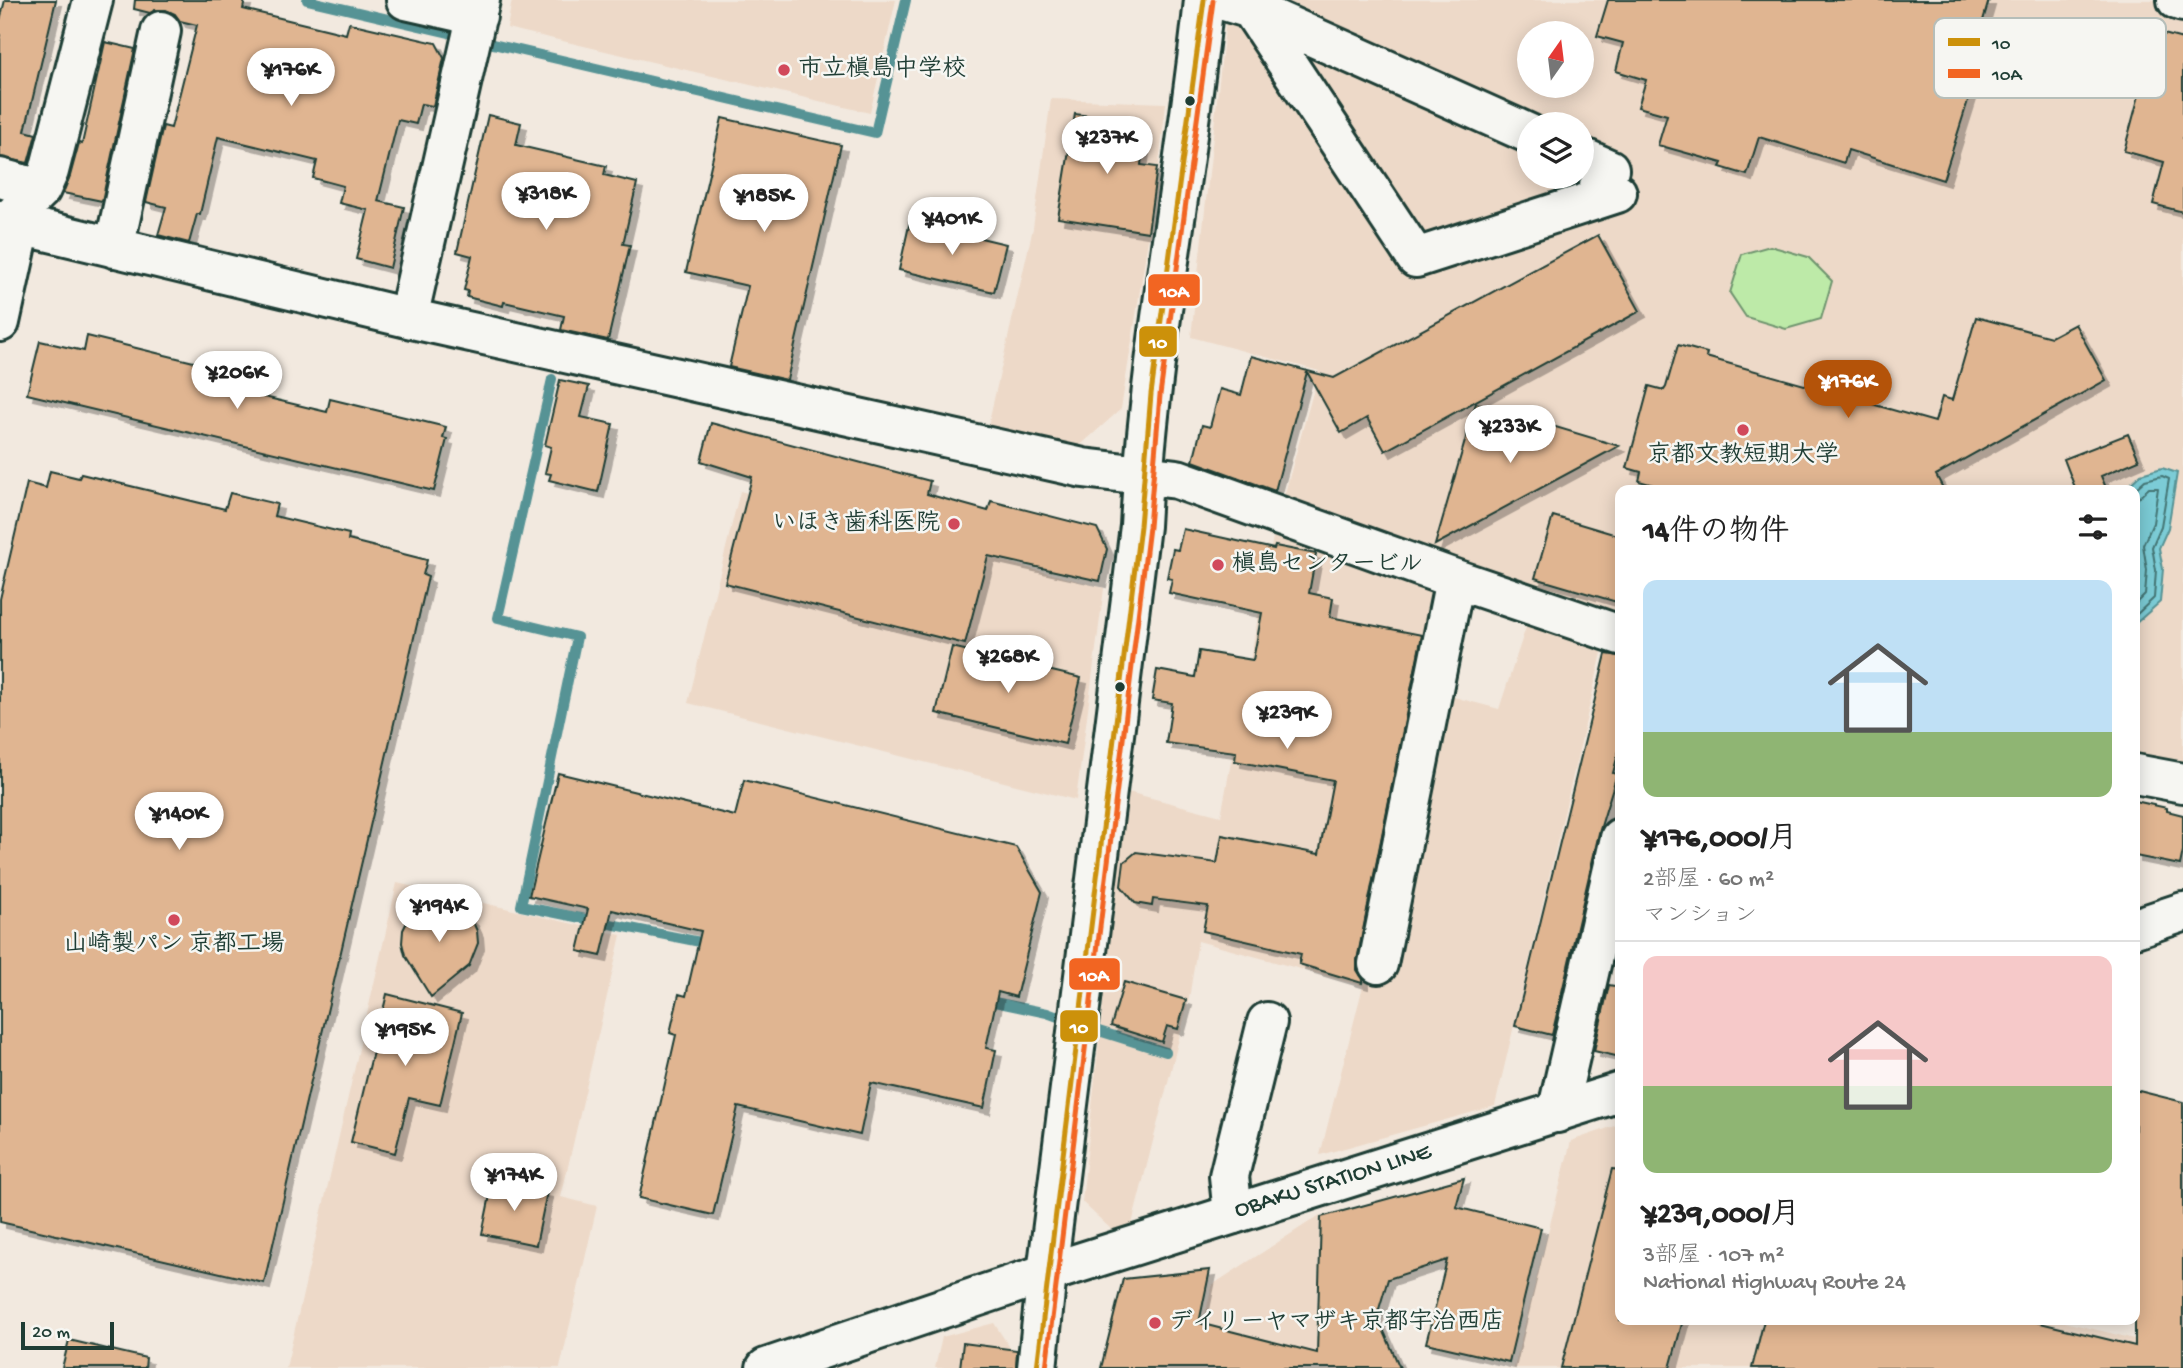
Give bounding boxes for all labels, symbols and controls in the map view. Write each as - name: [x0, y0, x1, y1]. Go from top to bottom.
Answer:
- legend: [1934, 18, 2166, 98]
- north arrow: [1517, 21, 1594, 98]
- map controls: [1517, 21, 1594, 189]
- text: 10: [1991, 34, 2011, 57]
- pin: ¥176K: [242, 48, 340, 108]
- place label: 市立槇島中学校: [798, 55, 966, 85]
- text: ¥176K: [263, 57, 319, 84]
- marker: 市立槇島中学校: [776, 62, 792, 78]
- text: 10A: [1991, 65, 2023, 88]
- unlabelled marker: [1183, 94, 1197, 108]
- button: layers: [1517, 112, 1594, 189]
- pin: ¥237K: [1058, 116, 1156, 176]
- text: ¥237K: [1078, 125, 1136, 152]
- pin: ¥318K: [497, 173, 595, 232]
- pin: ¥185K: [715, 174, 813, 234]
- text: ¥318K: [517, 181, 575, 208]
- text: ¥185K: [735, 183, 793, 210]
- pin: ¥401K: [903, 198, 1001, 257]
- text: ¥401K: [924, 206, 980, 233]
- line badge: 10A: [1147, 273, 1201, 307]
- text: 10A: [1158, 282, 1191, 305]
- line badge: 10: [1138, 325, 1178, 358]
- text: 10: [1148, 333, 1167, 356]
- pin: ¥206K: [188, 352, 286, 411]
- text: ¥206K: [207, 360, 267, 387]
- pin: ¥176K: [1799, 360, 1897, 420]
- text: ¥176K: [1820, 369, 1876, 396]
- pin: ¥233K: [1461, 406, 1559, 465]
- text: ¥233K: [1481, 414, 1539, 441]
- marker: 京都文教短期大学: [1735, 422, 1751, 438]
- place label: 京都文教短期大学: [1647, 441, 1839, 471]
- icon: filters: [2074, 508, 2112, 546]
- place label: いほき歯科医院: [772, 509, 940, 539]
- marker: いほき歯科医院: [946, 516, 962, 532]
- text: 14件の物件: [1643, 516, 1789, 551]
- place label: 槇島センタービル: [1232, 550, 1423, 580]
- marker: 槇島センタービル: [1210, 557, 1226, 573]
- icon: home: [1815, 625, 1941, 751]
- pin: ¥268K: [959, 636, 1057, 695]
- text: ¥268K: [979, 644, 1037, 671]
- unlabelled marker: [1113, 680, 1127, 694]
- pin: ¥239K: [1238, 692, 1336, 751]
- text: ¥239K: [1258, 700, 1316, 727]
- pin: ¥140K: [130, 792, 228, 852]
- text: ¥140K: [151, 801, 207, 828]
- text: ¥176,000/月: [1643, 823, 1798, 858]
- text: 2部屋 · 60 m²: [1643, 867, 1774, 894]
- pin: ¥194K: [390, 884, 488, 944]
- text: ¥194K: [411, 893, 467, 920]
- text: マンション: [1643, 903, 1757, 930]
- marker: 山崎製パン 京都工場: [166, 912, 182, 928]
- place label: 山崎製パン 京都工場: [63, 930, 285, 960]
- line badge: 10A: [1068, 957, 1121, 991]
- text: 10A: [1078, 966, 1111, 989]
- icon: home: [1815, 1002, 1941, 1128]
- pin: ¥195K: [356, 1009, 454, 1068]
- line badge: 10: [1059, 1009, 1099, 1043]
- text: ¥195K: [377, 1017, 433, 1044]
- text: 10: [1069, 1018, 1088, 1041]
- street label: OBAKU STATION LINE: [1231, 1138, 1436, 1226]
- pin: ¥174K: [465, 1154, 563, 1213]
- text: ¥174K: [486, 1162, 542, 1189]
- text: ¥239,000/月: [1643, 1199, 1800, 1234]
- text: 3部屋 · 107 m²: [1643, 1243, 1784, 1270]
- text: National Highway Route 24: [1643, 1270, 1906, 1297]
- place label: デイリーヤマザキ京都宇治西店: [1169, 1308, 1505, 1338]
- marker: デイリーヤマザキ京都宇治西店: [1147, 1315, 1163, 1331]
- scale bar: [21, 1319, 114, 1351]
- text: 20 m: [32, 1322, 70, 1345]

